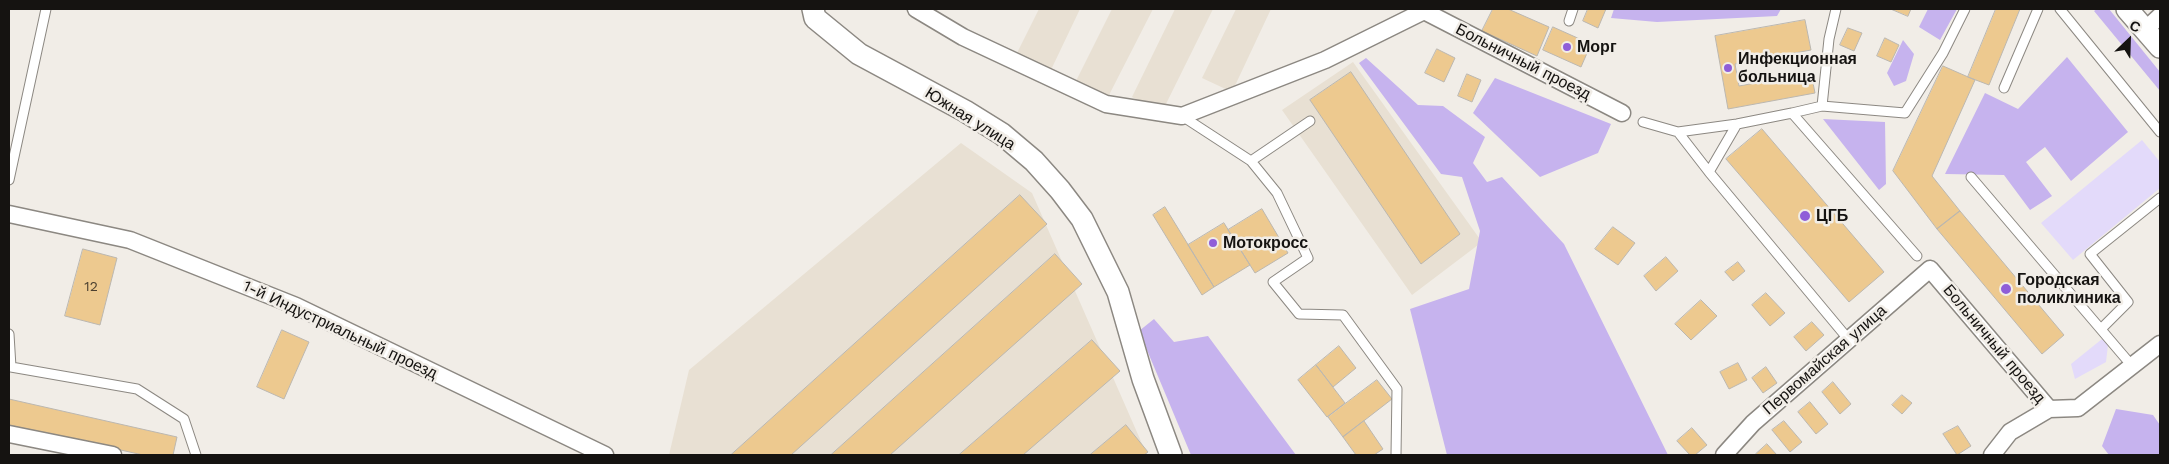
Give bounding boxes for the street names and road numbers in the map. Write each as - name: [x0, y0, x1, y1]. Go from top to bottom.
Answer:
- street label: Больничный проезд: [1452, 20, 1594, 104]
- street label: Южная улица: [921, 84, 1019, 154]
- street label: 1-й Индустриальный проезд: [240, 276, 440, 384]
- street label: Больничный проезд: [1939, 281, 2049, 407]
- street label: Первомайская улица: [1759, 301, 1891, 419]

